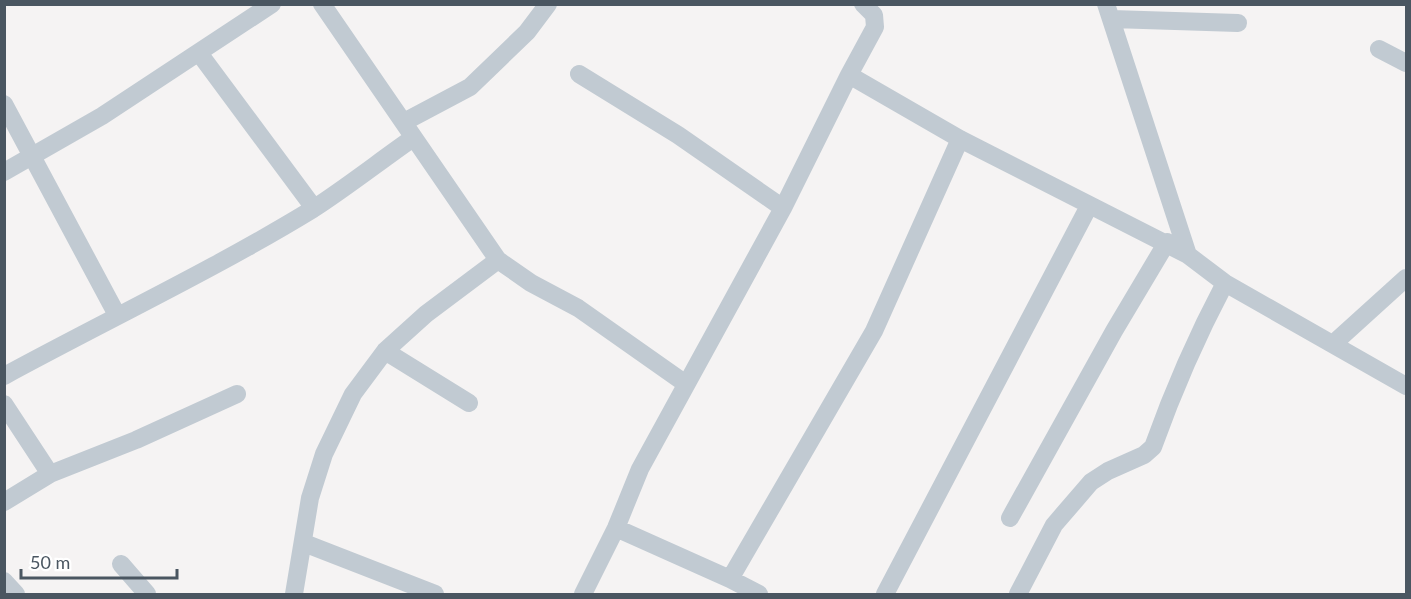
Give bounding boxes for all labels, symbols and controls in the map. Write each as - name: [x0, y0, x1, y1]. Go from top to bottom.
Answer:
- scale bar: [21, 542, 177, 580]
- text: 50 m: [30, 551, 70, 573]

